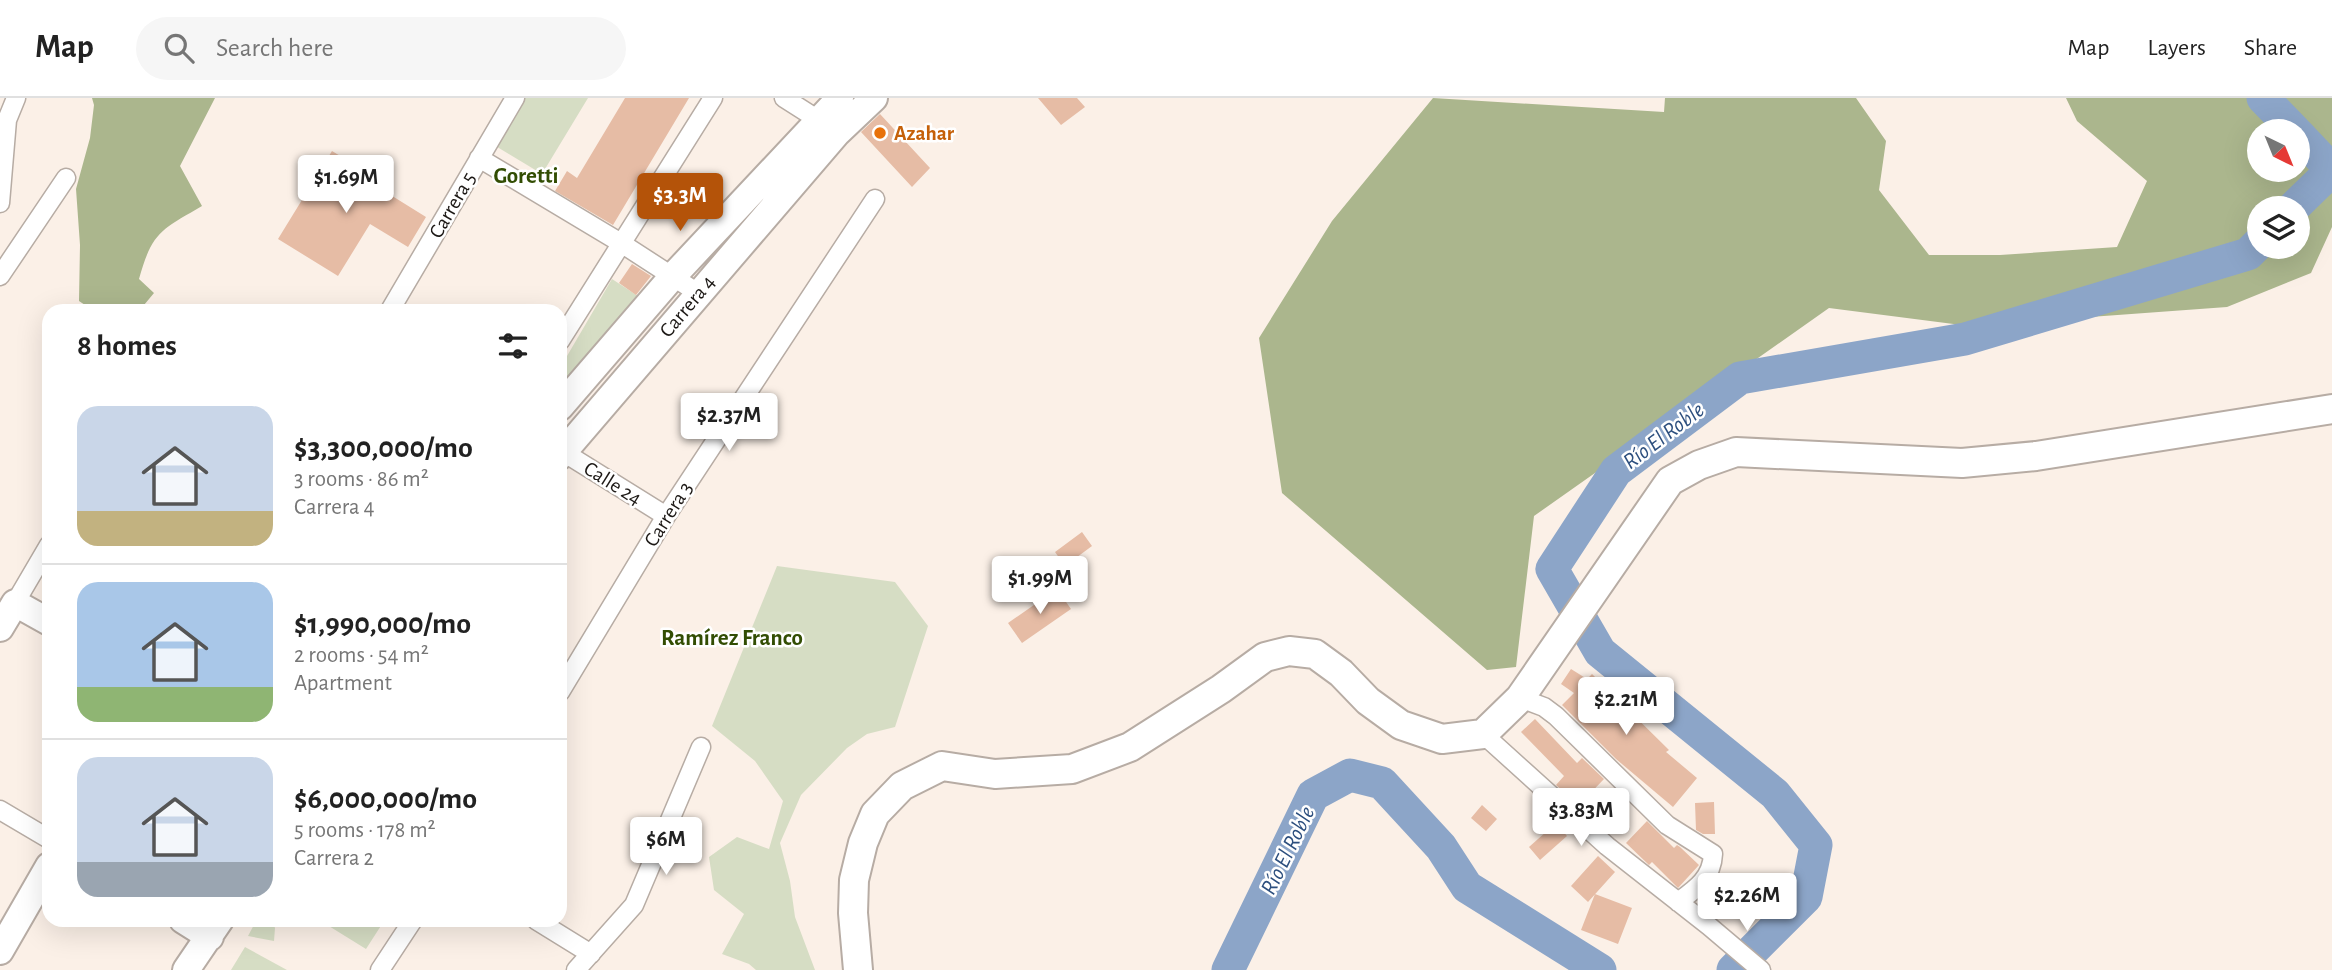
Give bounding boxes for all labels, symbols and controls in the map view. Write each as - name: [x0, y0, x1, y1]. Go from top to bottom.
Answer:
- search box: [136, 17, 626, 80]
- icon: search: [160, 29, 198, 67]
- text: Map: [35, 31, 94, 64]
- text: Search here: [216, 35, 334, 61]
- text: Map: [2067, 36, 2109, 60]
- text: Layers: [2147, 36, 2206, 60]
- text: Share: [2244, 36, 2297, 60]
- north arrow: [2247, 119, 2310, 182]
- map controls: [2247, 119, 2310, 259]
- place label: Azahar: [894, 123, 955, 144]
- marker: Azahar: [872, 125, 888, 141]
- pin: $1.69M: [289, 156, 403, 215]
- district label: Goretti: [493, 165, 559, 188]
- text: $1.69M: [314, 166, 378, 189]
- street label: Carrera 5: [425, 169, 480, 242]
- pin: $3.3M: [631, 174, 729, 233]
- text: $3.3M: [653, 184, 707, 207]
- button: layers: [2247, 196, 2310, 259]
- street label: Carrera 4: [656, 271, 719, 341]
- icon: filters: [494, 327, 532, 365]
- text: 8 homes: [77, 331, 177, 361]
- pin: $2.37M: [672, 394, 786, 453]
- water label: Río El Roble: [1619, 398, 1709, 474]
- text: $2.37M: [697, 404, 761, 427]
- text: $3,300,000/mo: [294, 433, 473, 463]
- icon: home: [133, 434, 217, 518]
- street label: Calle 24: [580, 458, 645, 509]
- text: 3 rooms · 86 m²: [294, 468, 429, 491]
- street label: Carrera 3: [640, 478, 696, 550]
- text: Carrera 4: [294, 496, 374, 519]
- pin: $1.99M: [983, 556, 1097, 616]
- text: $1.99M: [1008, 567, 1072, 590]
- text: $1,990,000/mo: [294, 609, 471, 639]
- icon: home: [133, 610, 217, 694]
- district label: Ramírez Franco: [661, 627, 803, 650]
- text: 2 rooms · 54 m²: [294, 644, 429, 667]
- text: Apartment: [294, 672, 392, 695]
- pin: $2.21M: [1569, 678, 1683, 737]
- text: $2.21M: [1594, 688, 1658, 711]
- text: $6,000,000/mo: [294, 784, 477, 814]
- icon: home: [133, 785, 217, 869]
- pin: $3.83M: [1524, 788, 1638, 848]
- text: $3.83M: [1548, 799, 1614, 822]
- water label: Río El Roble: [1257, 803, 1320, 898]
- pin: $6M: [632, 818, 700, 877]
- text: 5 rooms · 178 m²: [294, 819, 436, 842]
- text: $6M: [646, 828, 686, 851]
- text: Carrera 2: [294, 847, 374, 870]
- pin: $2.26M: [1690, 874, 1804, 933]
- text: $2.26M: [1714, 884, 1780, 907]

